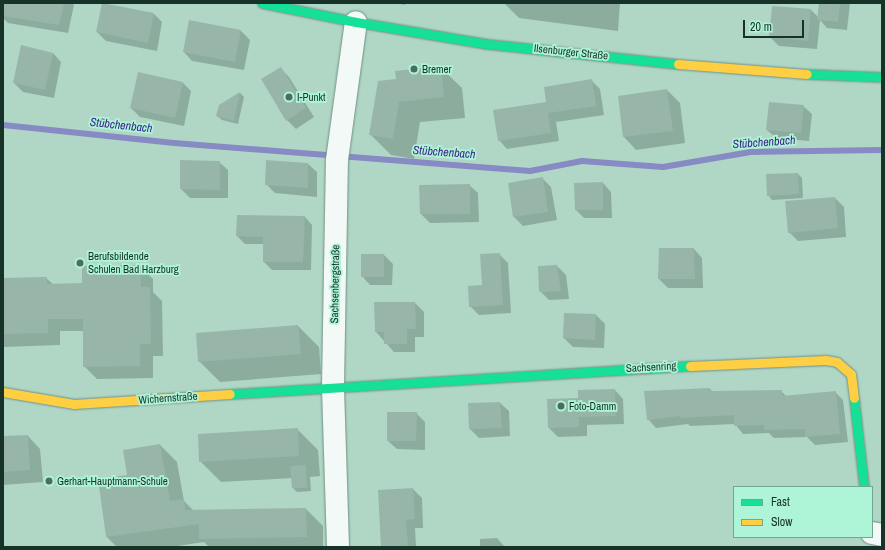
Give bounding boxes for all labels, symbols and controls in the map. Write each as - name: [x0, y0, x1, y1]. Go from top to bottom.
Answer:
- scale bar: [745, 12, 806, 38]
- text: 20 m: [750, 19, 772, 35]
- street label: Ilsenburger Straße: [533, 42, 609, 62]
- place label: Bremer: [422, 62, 452, 76]
- marker: Bremer: [409, 64, 419, 74]
- place label: I-Punkt: [297, 90, 326, 104]
- marker: I-Punkt: [284, 92, 294, 102]
- water label: Stübchenbach: [89, 116, 153, 136]
- water label: Stübchenbach: [732, 134, 796, 152]
- water label: Stübchenbach: [412, 144, 476, 162]
- street label: Sachsenbergstraße: [328, 245, 342, 323]
- place label: Berufsbildende Schulen Bad Harzburg: [88, 250, 179, 276]
- marker: Berufsbildende Schulen Bad Harzburg: [75, 258, 85, 268]
- street label: Sachsenring: [625, 359, 677, 375]
- street label: Wichernstraße: [138, 389, 198, 407]
- place label: Foto-Damm: [569, 399, 616, 413]
- marker: Foto-Damm: [556, 401, 566, 411]
- place label: Gerhart-Hauptmann-Schule: [57, 474, 168, 488]
- marker: Gerhart-Hauptmann-Schule: [44, 476, 54, 486]
- legend: [733, 486, 873, 538]
- text: Fast: [771, 494, 790, 510]
- text: Slow: [771, 514, 792, 530]

